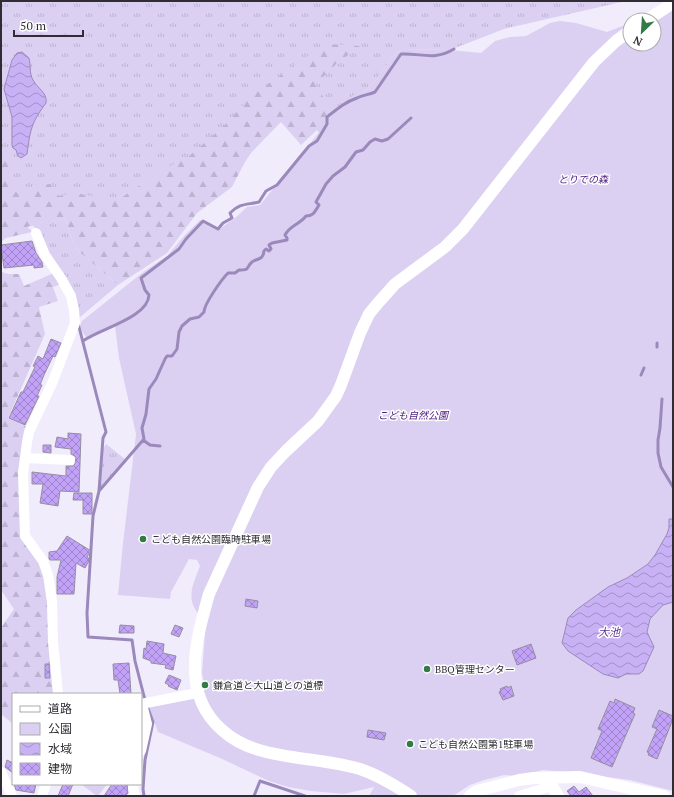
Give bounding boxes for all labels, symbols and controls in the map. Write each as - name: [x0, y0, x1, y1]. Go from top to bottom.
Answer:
- scale bar: [14, 12, 83, 38]
- north arrow: [622, 12, 662, 52]
- text: 50 m: [20, 18, 47, 33]
- text: N: [630, 33, 645, 49]
- park label: とりでの森: [558, 173, 609, 186]
- park label: こども自然公園: [378, 409, 450, 422]
- place label: こども自然公園臨時駐車場: [151, 533, 271, 546]
- marker: こども自然公園臨時駐車場: [138, 534, 148, 544]
- water label: 大池: [598, 625, 621, 639]
- place label: BBQ管理センター: [435, 663, 515, 676]
- marker: BBQ管理センター: [422, 664, 432, 674]
- place label: 鎌倉道と大山道との道標: [213, 679, 323, 692]
- marker: 鎌倉道と大山道との道標: [200, 680, 210, 690]
- legend: [12, 693, 142, 785]
- text: 道路: [48, 701, 72, 716]
- text: 公園: [48, 721, 72, 736]
- place label: こども自然公園第1駐車場: [418, 738, 533, 751]
- marker: こども自然公園第1駐車場: [405, 739, 415, 749]
- text: 水域: [48, 741, 72, 756]
- text: 建物: [48, 761, 72, 776]

